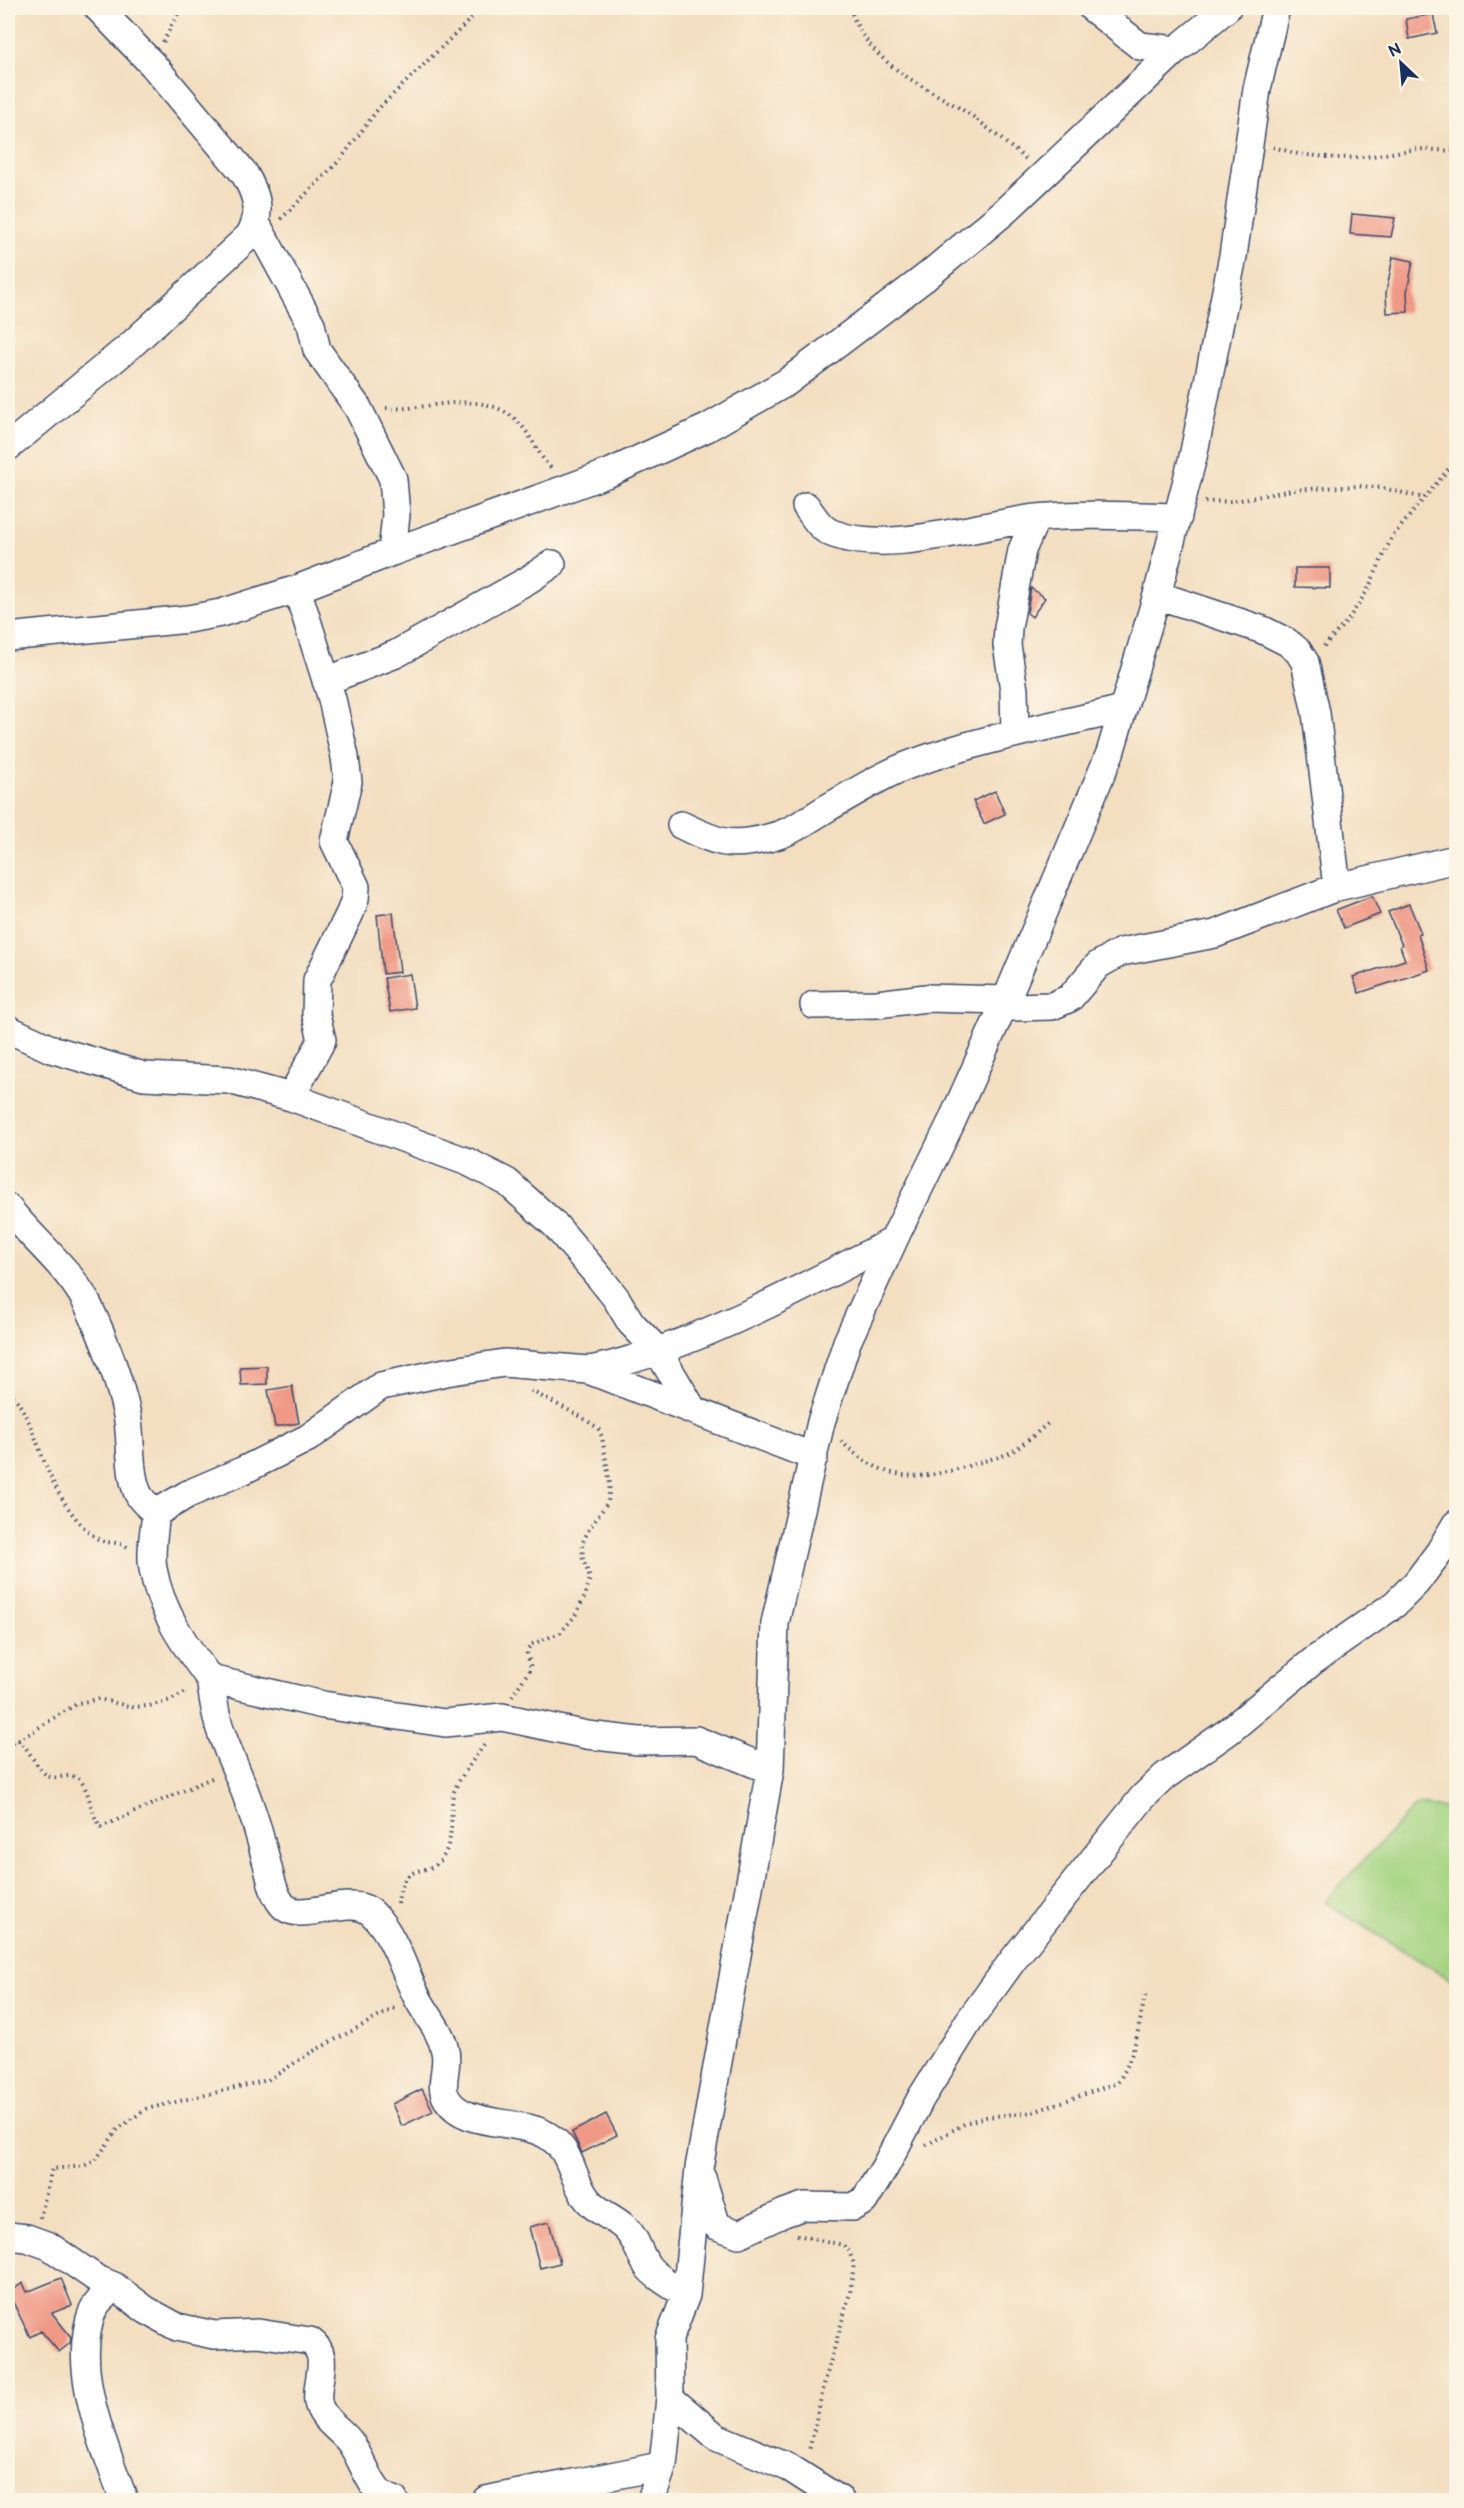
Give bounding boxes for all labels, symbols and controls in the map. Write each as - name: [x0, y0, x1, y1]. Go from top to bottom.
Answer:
- north arrow: [1371, 33, 1431, 93]
- text: N: [1386, 40, 1405, 62]

